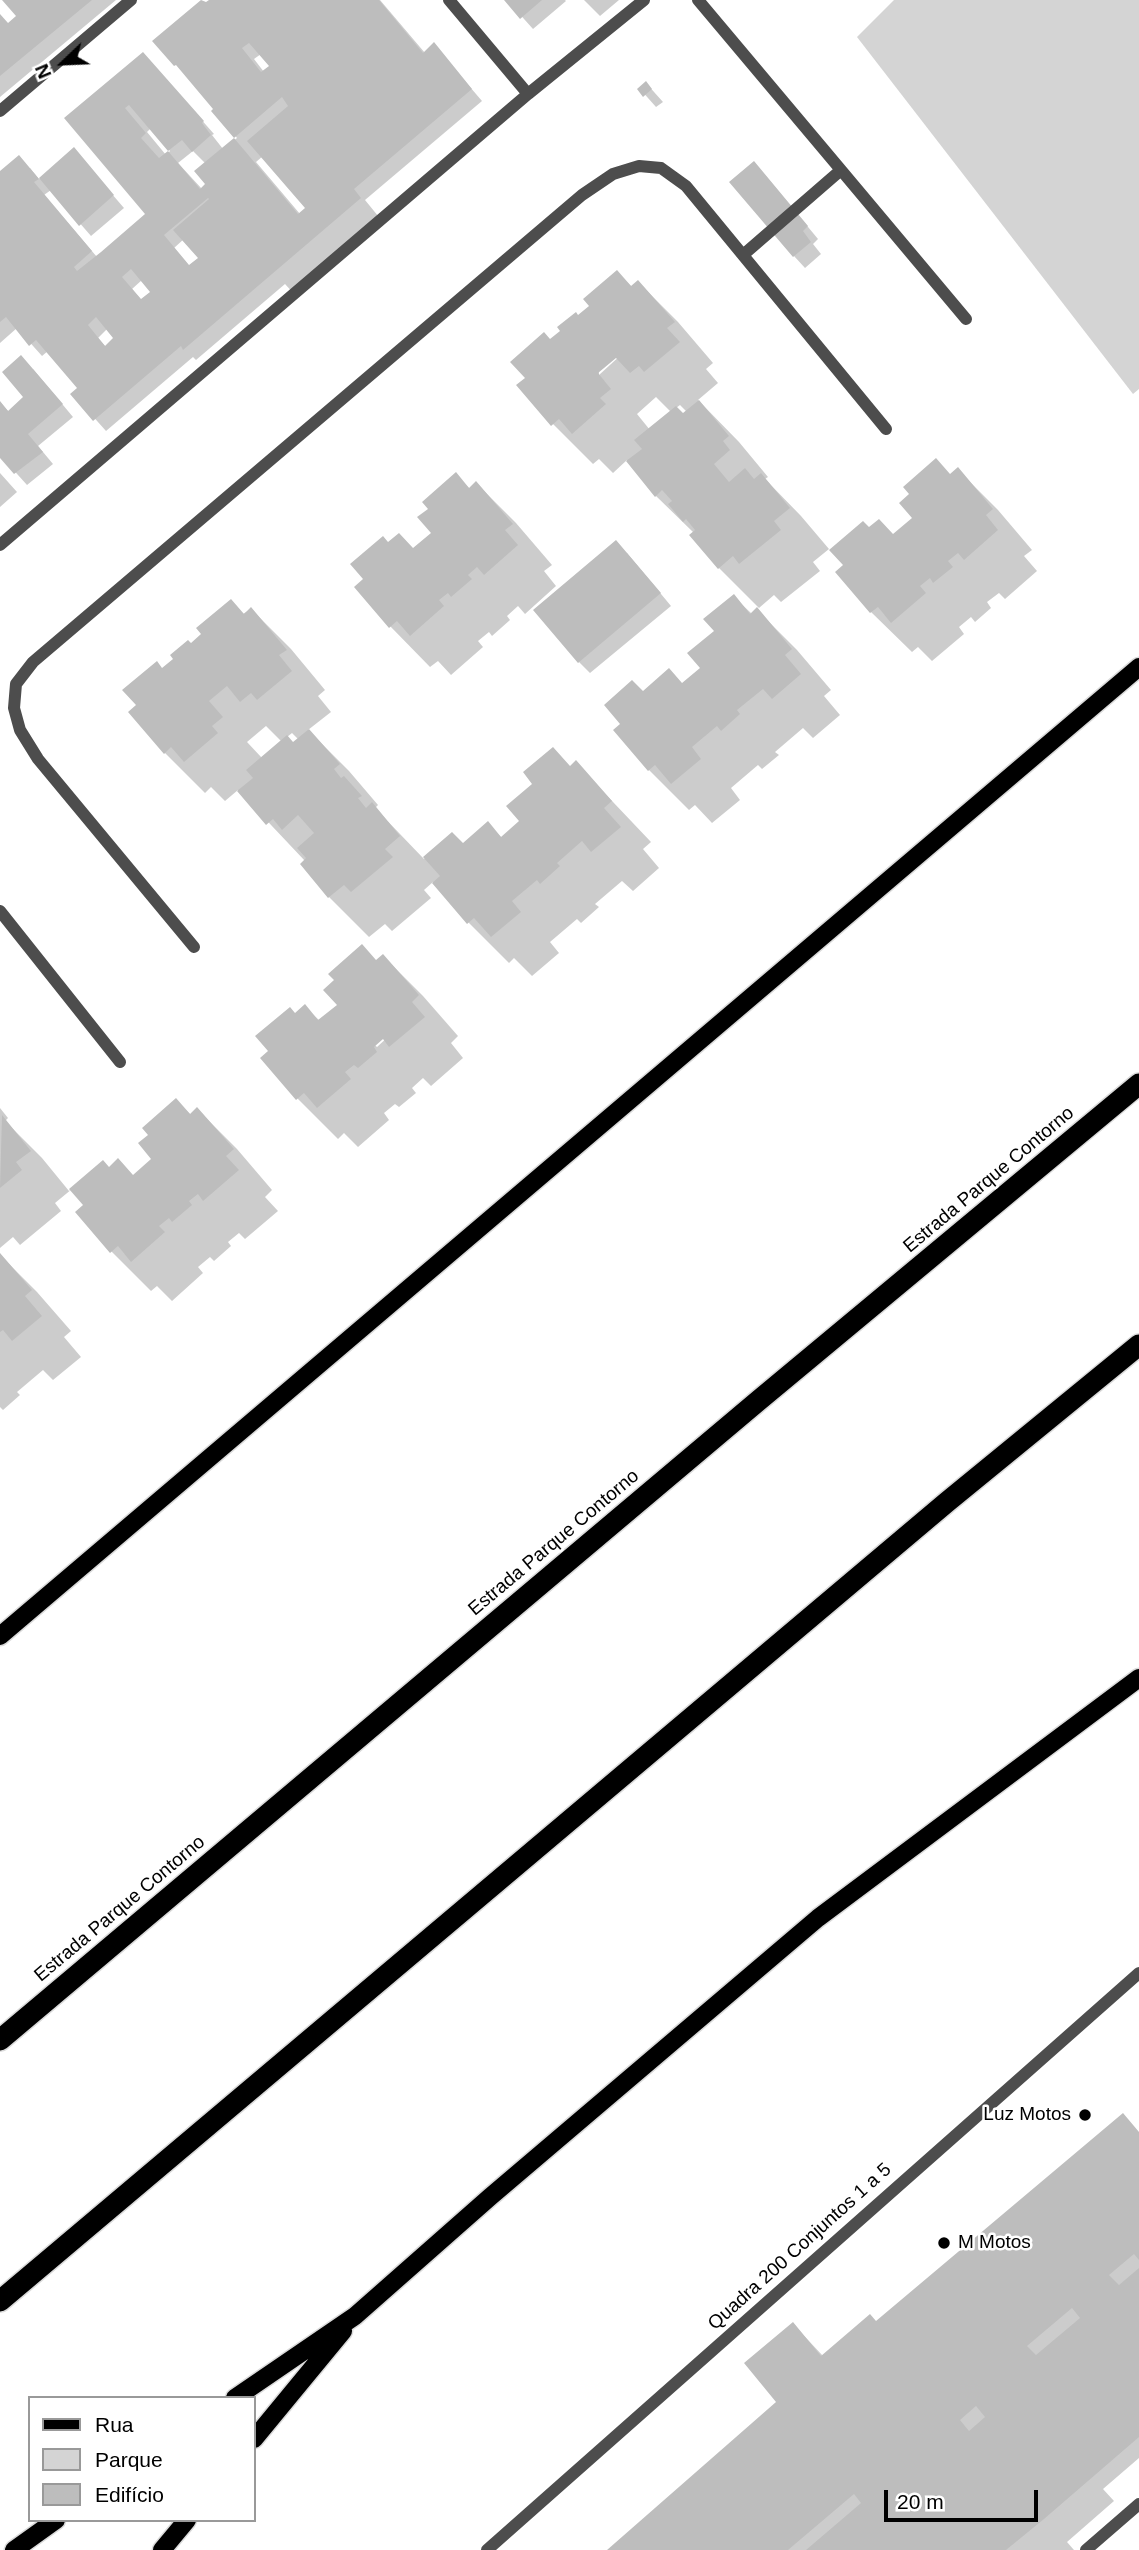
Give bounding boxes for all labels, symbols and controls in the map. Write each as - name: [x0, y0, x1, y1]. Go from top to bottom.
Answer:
- north arrow: [28, 28, 98, 98]
- text: N: [31, 61, 56, 82]
- street label: Estrada Parque Contorno: [899, 1102, 1079, 1258]
- street label: Estrada Parque Contorno: [464, 1465, 644, 1621]
- street label: Estrada Parque Contorno: [30, 1831, 210, 1987]
- place label: Luz Motos: [983, 2104, 1071, 2126]
- marker: Luz Motos: [1077, 2107, 1093, 2123]
- street label: Quadra 200 Conjuntos 1 a 5: [704, 2159, 896, 2335]
- place label: M Motos: [958, 2232, 1031, 2254]
- marker: M Motos: [936, 2235, 952, 2251]
- legend: [28, 2396, 256, 2522]
- text: Rua: [95, 2413, 134, 2436]
- text: Parque: [95, 2448, 163, 2471]
- scale bar: [887, 2476, 1041, 2520]
- text: Edifício: [95, 2483, 164, 2506]
- text: 20 m: [897, 2490, 944, 2513]

